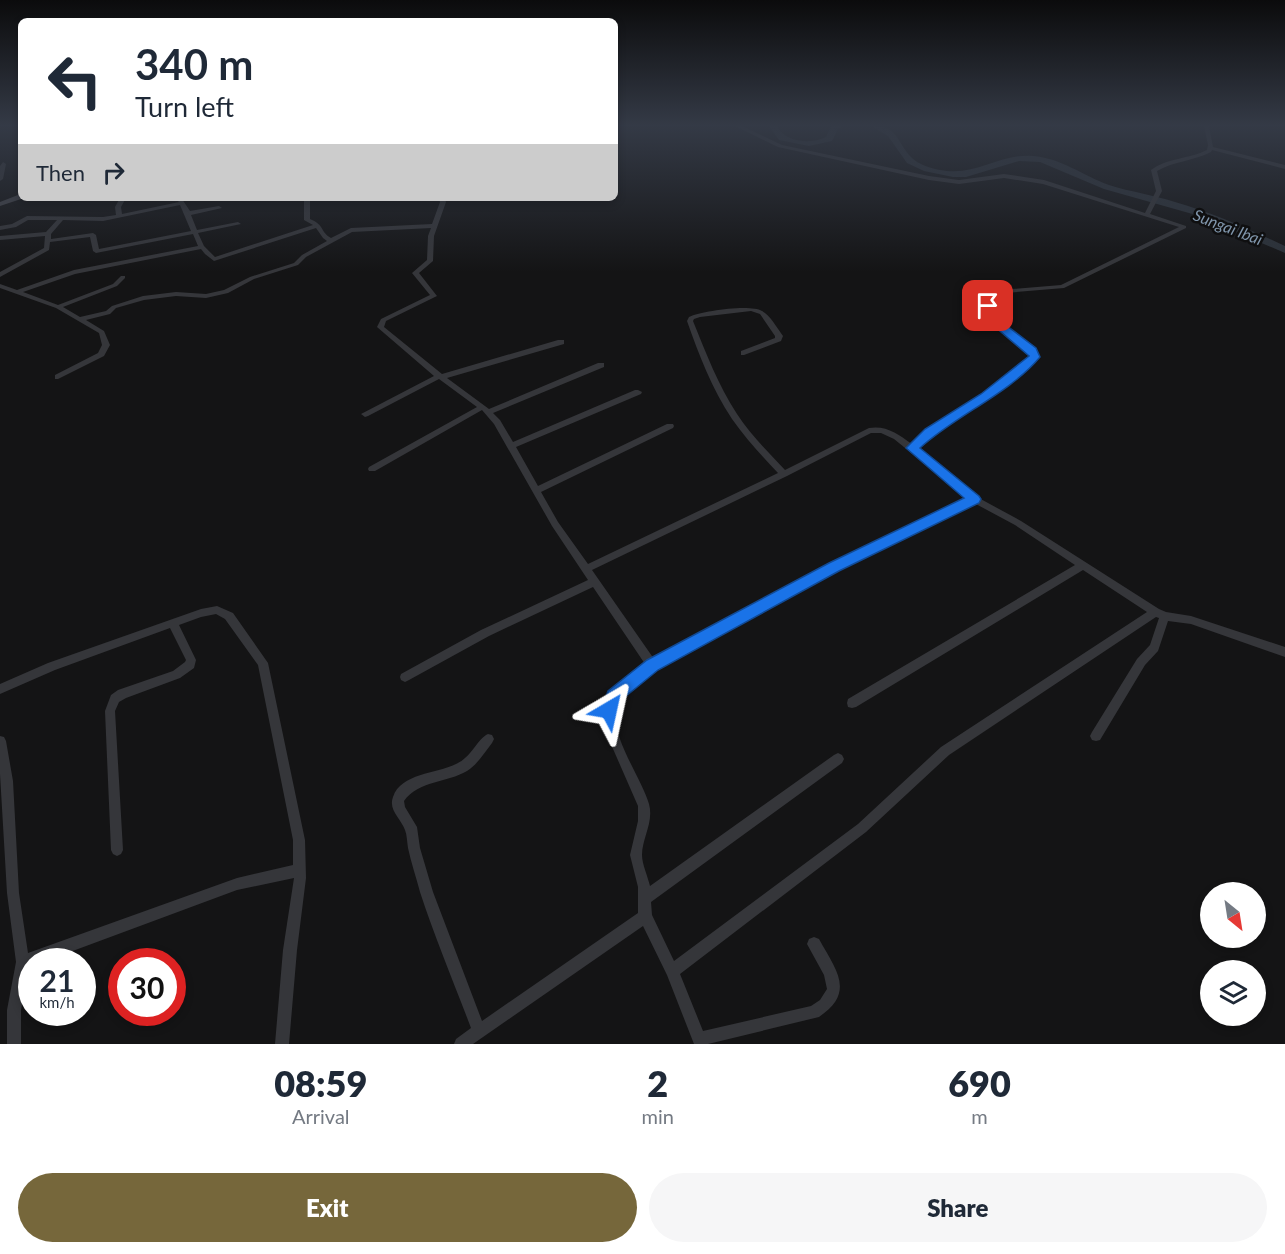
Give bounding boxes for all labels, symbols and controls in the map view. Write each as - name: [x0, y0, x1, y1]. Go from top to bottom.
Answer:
- text: 340 m: [135, 39, 253, 89]
- icon: left: [36, 42, 114, 120]
- text: Turn left: [135, 90, 234, 123]
- icon: right: [97, 156, 130, 189]
- text: Then: [36, 159, 85, 186]
- water label: Sungai Ibai: [1191, 205, 1266, 249]
- pin: [962, 280, 1013, 331]
- icon: arrive: [971, 289, 1004, 322]
- position arrow: [577, 678, 641, 742]
- north arrow: [1200, 882, 1266, 948]
- map controls: [1200, 882, 1266, 1026]
- speed limit sign: 30: [108, 948, 186, 1026]
- button: layers: [1200, 960, 1266, 1026]
- text: 21: [40, 962, 74, 998]
- text: km/h: [39, 993, 75, 1011]
- text: 08:59: [274, 1061, 367, 1105]
- text: 2: [647, 1061, 668, 1105]
- text: 690: [948, 1061, 1011, 1105]
- text: Arrival: [292, 1104, 350, 1128]
- text: min: [642, 1104, 674, 1128]
- text: m: [971, 1104, 988, 1128]
- button: Exit: [18, 1173, 637, 1242]
- button: Share: [649, 1173, 1267, 1242]

